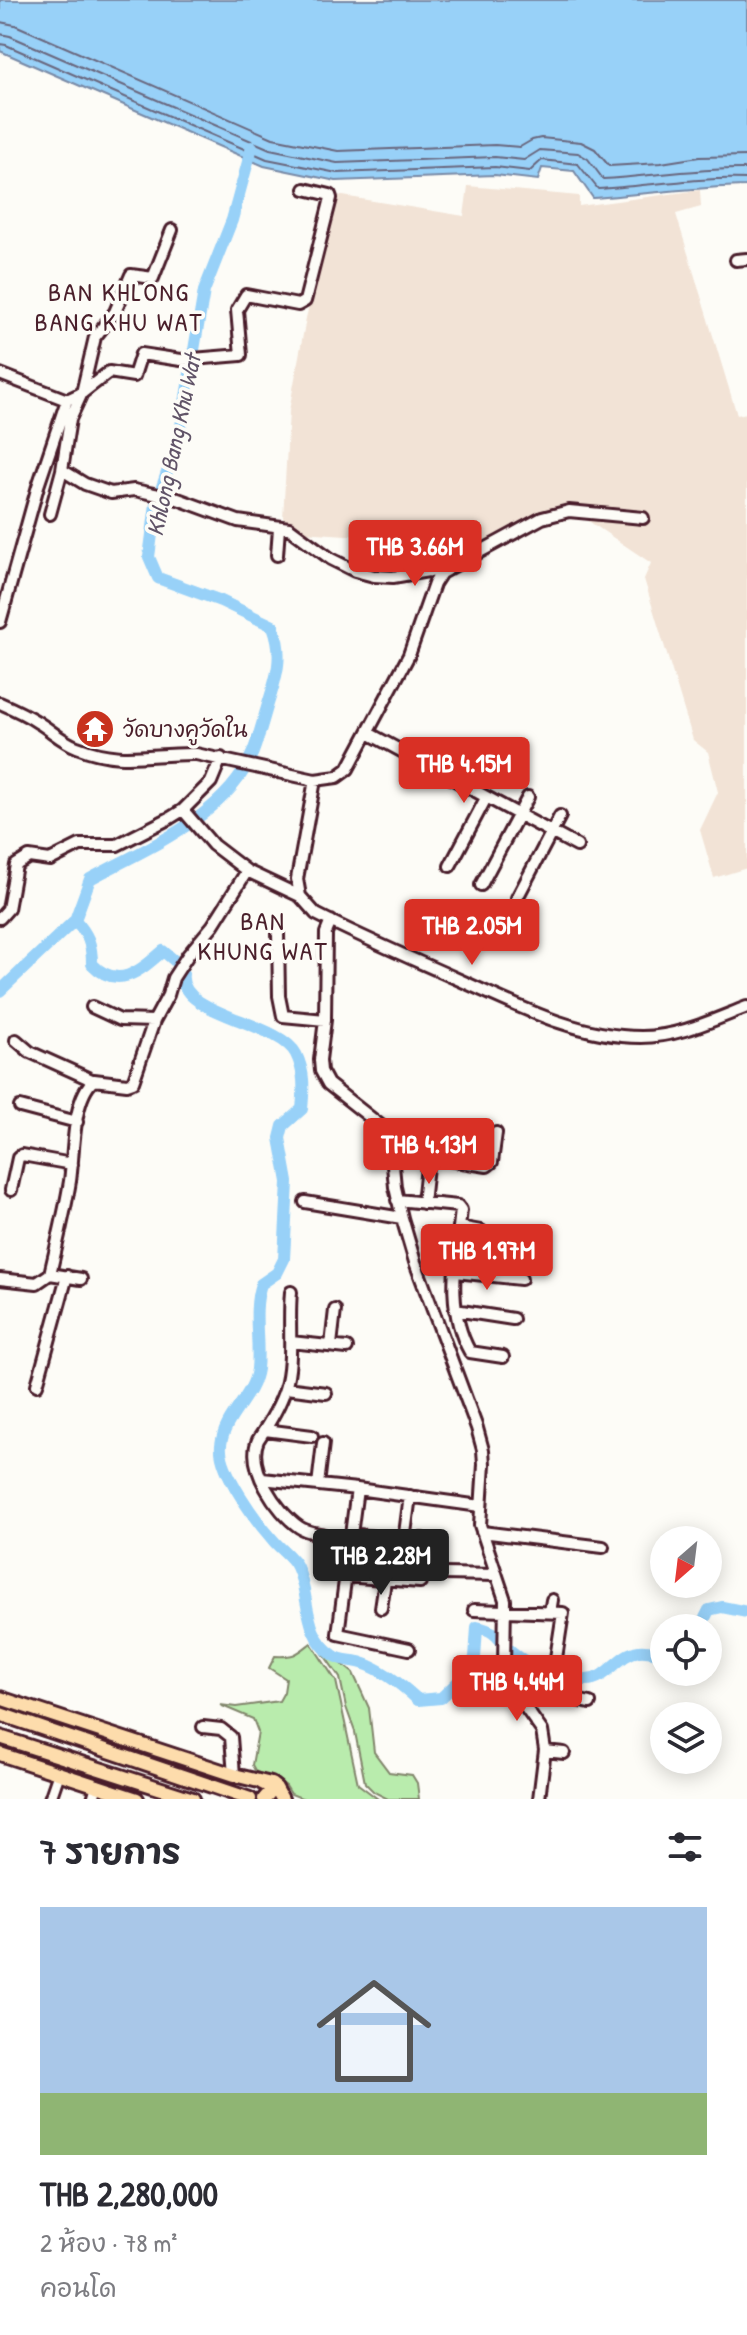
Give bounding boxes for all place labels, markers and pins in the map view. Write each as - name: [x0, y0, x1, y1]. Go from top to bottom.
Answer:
- pin: THB 3.66M: [323, 520, 507, 588]
- temple icon: วัดบางคูวัดใน: [74, 708, 116, 750]
- place label: วัดบางคูวัดใน: [123, 714, 248, 746]
- pin: THB 4.15M: [372, 737, 556, 805]
- pin: THB 2.05M: [380, 899, 564, 967]
- pin: THB 4.13M: [337, 1118, 521, 1186]
- pin: THB 1.97M: [395, 1224, 579, 1292]
- pin: THB 2.28M: [289, 1529, 473, 1597]
- pin: THB 4.44M: [425, 1655, 609, 1723]

